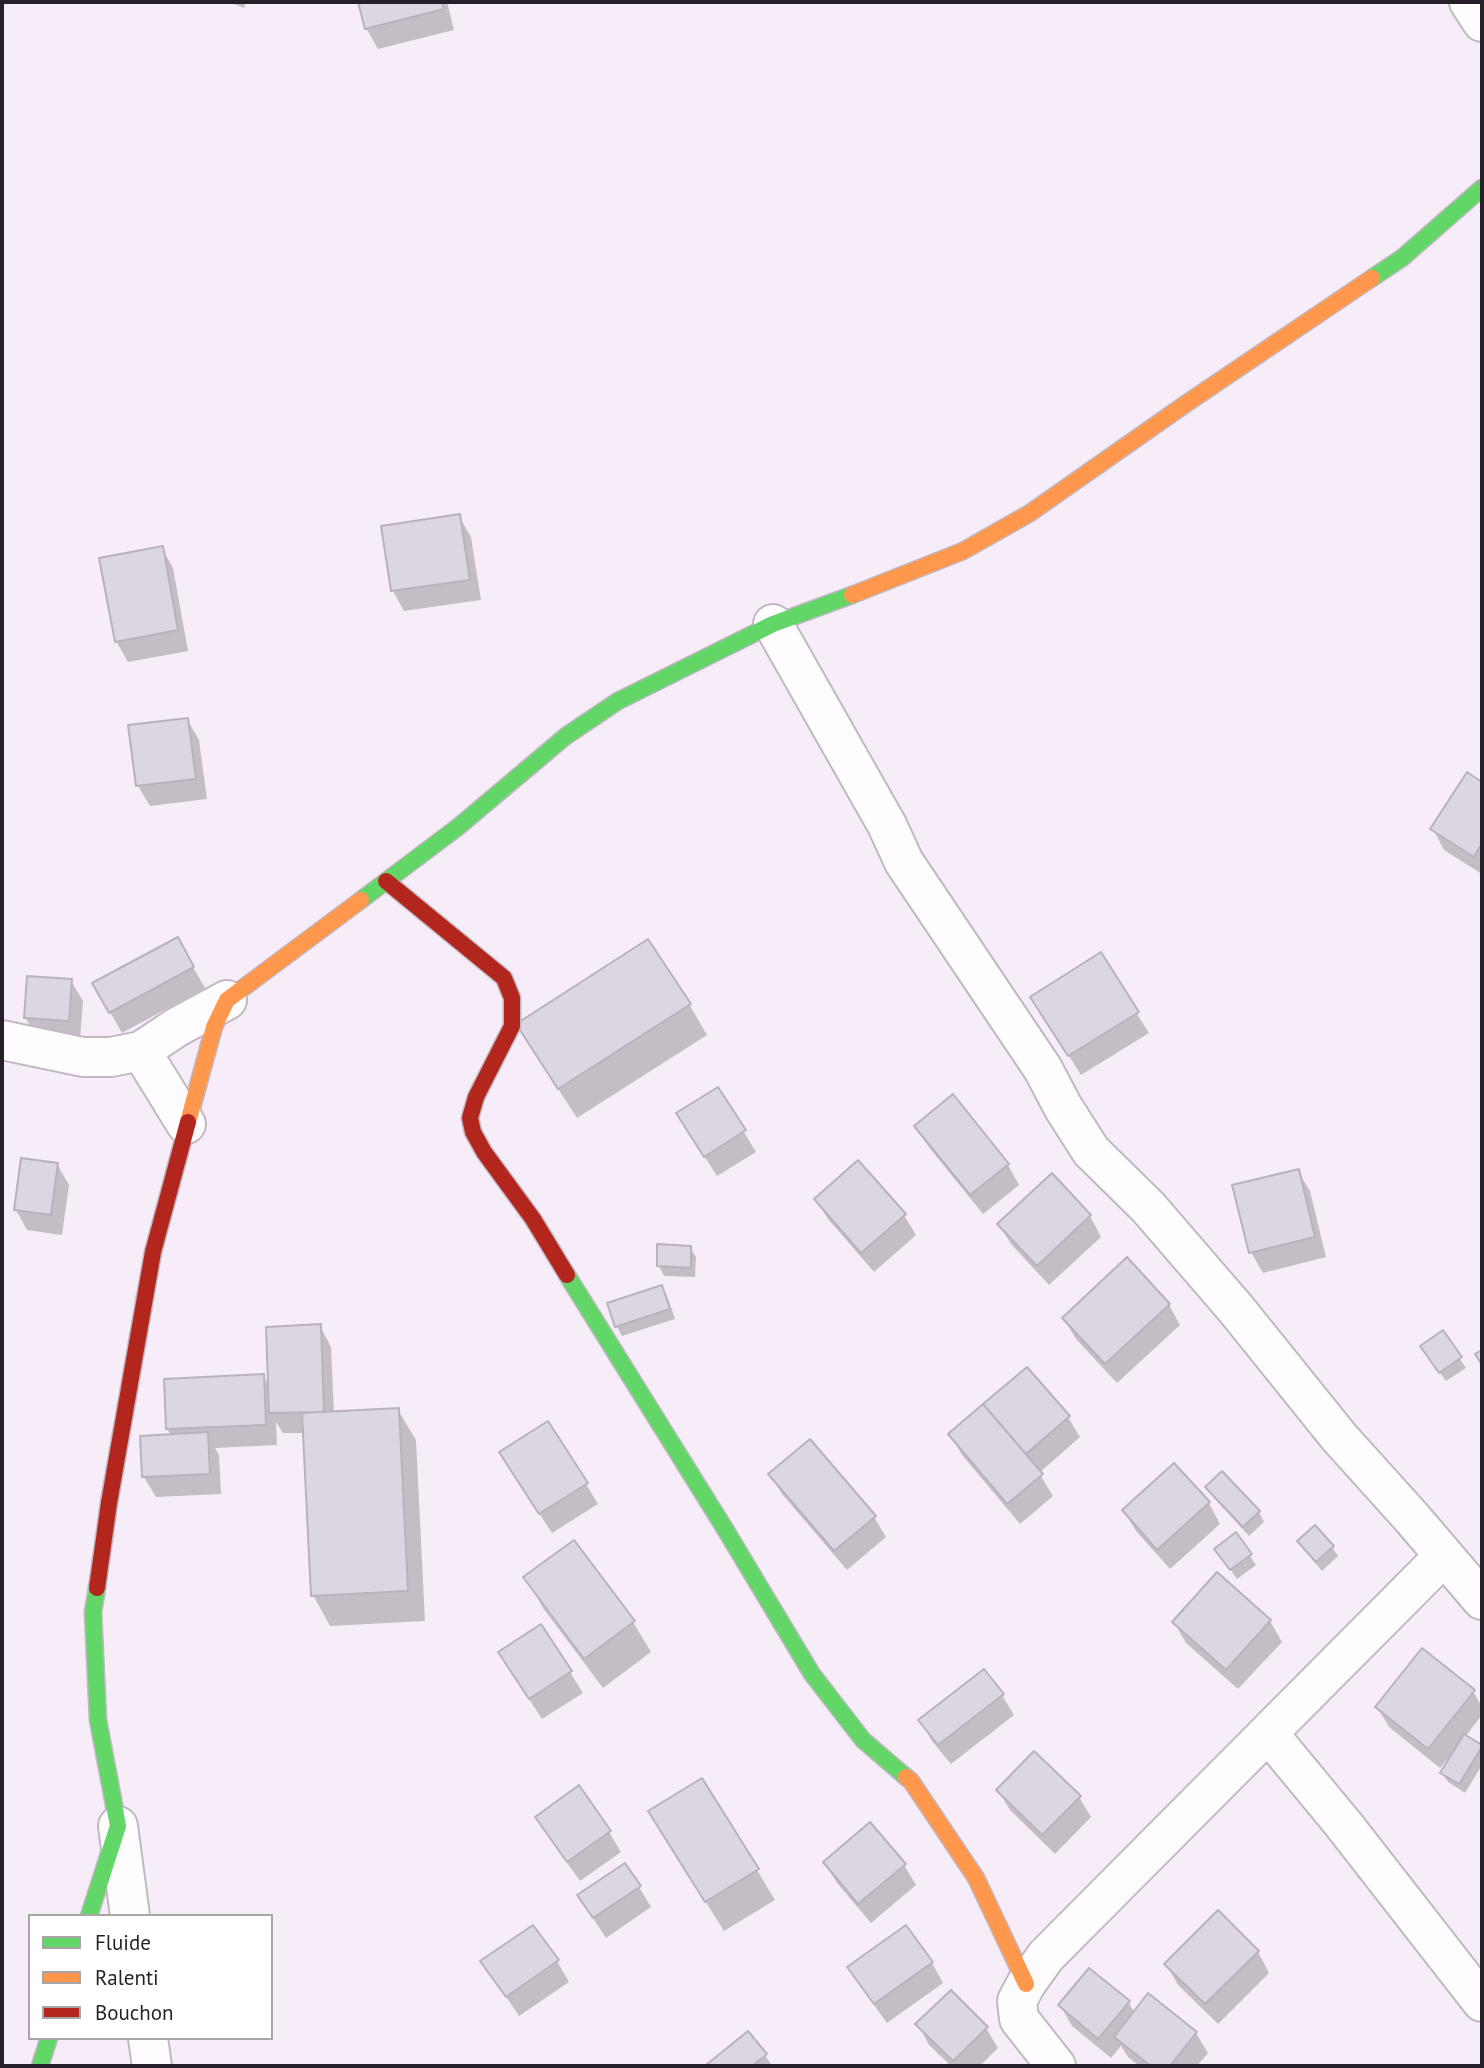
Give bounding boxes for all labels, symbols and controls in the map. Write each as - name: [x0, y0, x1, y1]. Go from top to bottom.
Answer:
- legend: [28, 1914, 273, 2040]
- text: Fluide: [95, 1929, 151, 1956]
- text: Ralenti: [95, 1964, 159, 1991]
- text: Bouchon: [95, 1999, 174, 2026]

